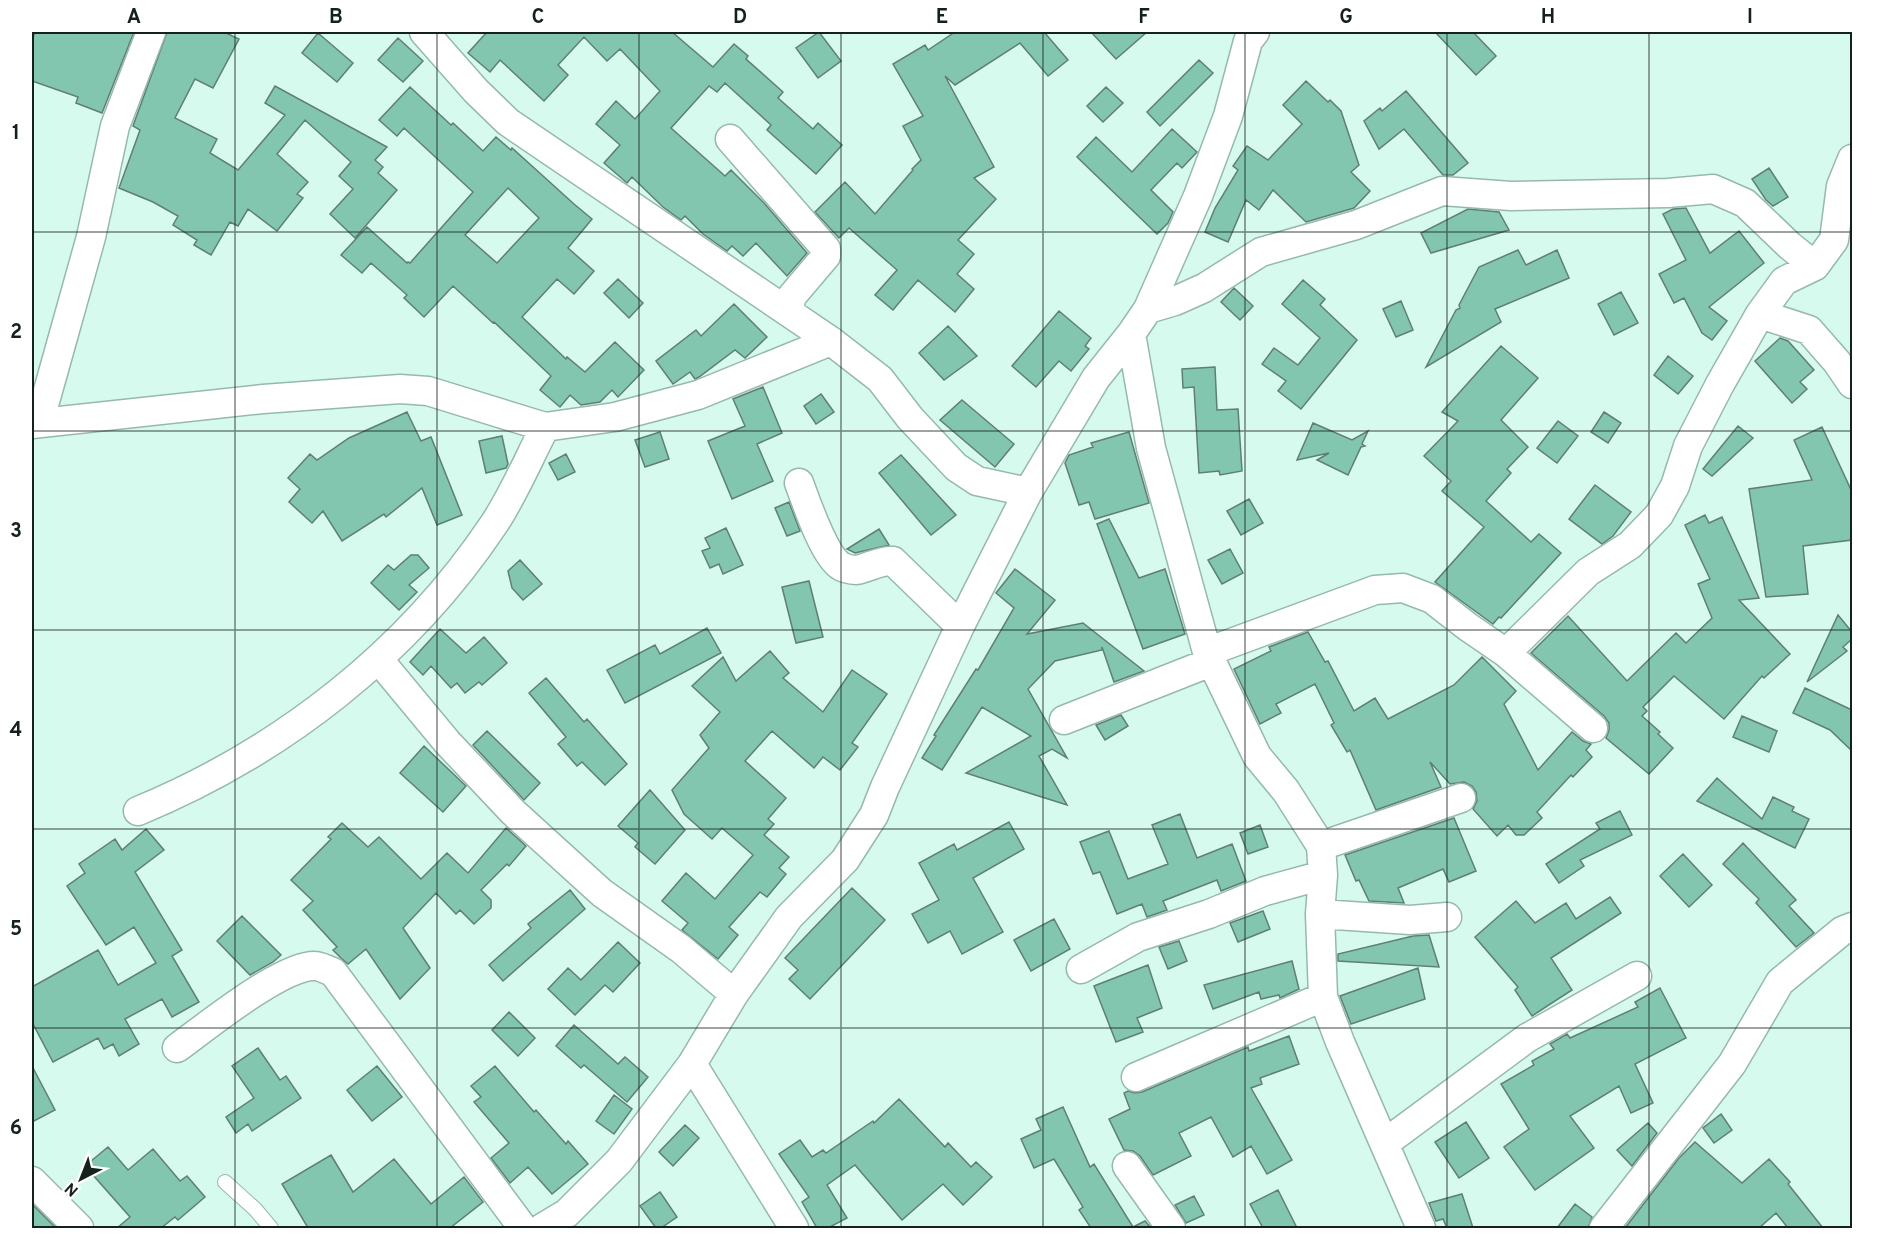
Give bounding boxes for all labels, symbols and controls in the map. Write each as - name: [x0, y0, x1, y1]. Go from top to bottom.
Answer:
- text: A: [127, 5, 141, 31]
- text: B: [329, 5, 343, 31]
- text: C: [532, 5, 544, 31]
- text: D: [733, 5, 747, 31]
- text: E: [936, 5, 948, 31]
- text: F: [1138, 5, 1150, 31]
- text: G: [1339, 5, 1353, 31]
- text: H: [1541, 5, 1555, 31]
- text: I: [1747, 5, 1753, 31]
- text: 1: [12, 121, 20, 147]
- text: 2: [10, 320, 22, 346]
- text: 3: [10, 519, 22, 545]
- text: 4: [10, 718, 22, 744]
- text: 5: [10, 917, 22, 943]
- text: 6: [10, 1116, 22, 1142]
- north arrow: [51, 1149, 111, 1209]
- text: N: [61, 1177, 83, 1200]

